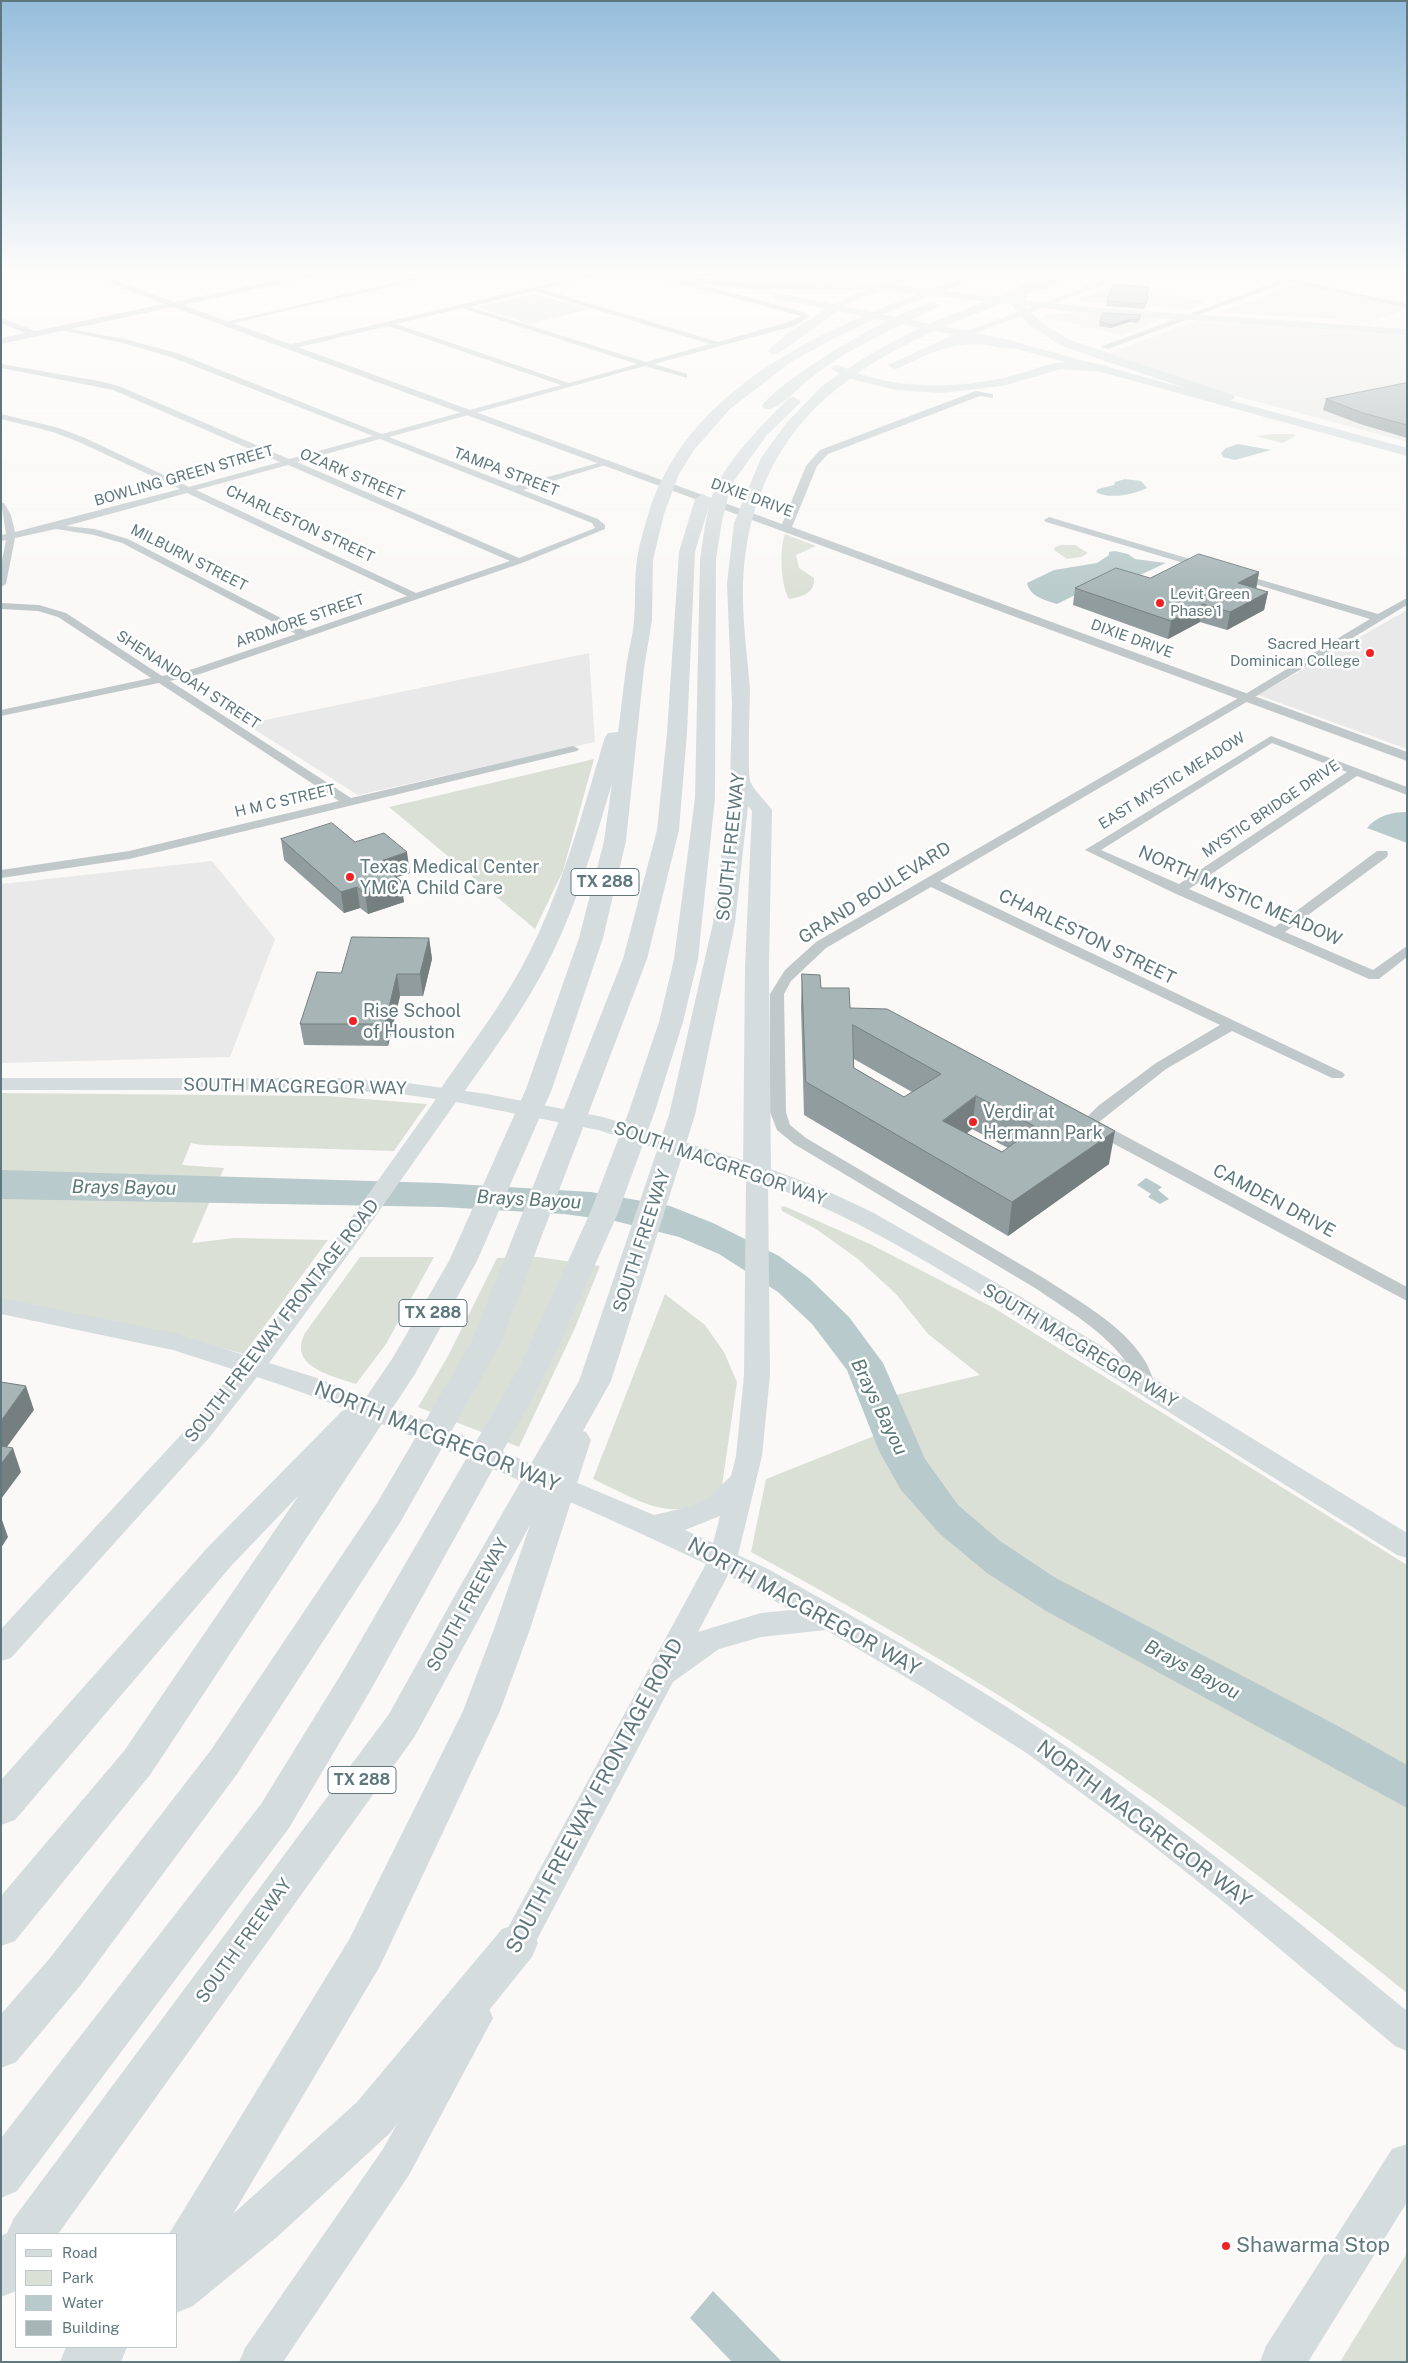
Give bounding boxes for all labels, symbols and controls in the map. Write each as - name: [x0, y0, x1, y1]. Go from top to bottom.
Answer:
- street label: BOWLING GREEN STREET: [92, 442, 276, 510]
- street label: TAMPA STREET: [451, 444, 561, 500]
- street label: OZARK STREET: [297, 445, 407, 505]
- street label: DIXIE DRIVE: [708, 475, 796, 521]
- street label: CHARLESTON STREET: [223, 482, 377, 566]
- street label: MILBURN STREET: [128, 521, 250, 595]
- place label: Levit Green Phase 1: [1170, 585, 1250, 620]
- street label: ARDMORE STREET: [233, 590, 367, 652]
- marker: Levit Green Phase 1: [1154, 597, 1166, 609]
- street label: DIXIE DRIVE: [1088, 616, 1176, 662]
- street label: SHENANDOAH STREET: [113, 627, 263, 733]
- place label: Sacred Heart Dominican College: [1230, 635, 1360, 670]
- marker: Sacred Heart Dominican College: [1364, 647, 1376, 659]
- street label: EAST MYSTIC MEADOW: [1095, 729, 1249, 833]
- street label: MYSTIC BRIDGE DRIVE: [1199, 756, 1343, 862]
- street label: SOUTH FREEWAY: [712, 772, 750, 922]
- street label: H M C STREET: [233, 781, 337, 821]
- street label: GRAND BOULEVARD: [795, 837, 955, 949]
- street label: NORTH MYSTIC MEADOW: [1135, 841, 1345, 951]
- place label: Texas Medical Center YMCA Child Care: [360, 856, 539, 899]
- road number: TX 288: [571, 869, 639, 896]
- marker: Texas Medical Center YMCA Child Care: [344, 871, 356, 883]
- street label: CHARLESTON STREET: [995, 885, 1179, 989]
- place label: Rise School of Houston: [363, 1000, 461, 1042]
- marker: Rise School of Houston: [347, 1015, 359, 1027]
- street label: SOUTH MACGREGOR WAY: [183, 1074, 407, 1100]
- place label: Verdir at Hermann Park: [983, 1101, 1103, 1144]
- marker: Verdir at Hermann Park: [967, 1116, 979, 1128]
- street label: SOUTH MACGREGOR WAY: [611, 1117, 829, 1211]
- street label: CAMDEN DRIVE: [1209, 1160, 1339, 1242]
- street label: SOUTH FREEWAY: [609, 1167, 675, 1315]
- water label: Brays Bayou: [71, 1176, 177, 1200]
- water label: Brays Bayou: [476, 1186, 582, 1214]
- street label: SOUTH FREEWAY FRONTAGE ROAD: [180, 1195, 384, 1447]
- street label: SOUTH MACGREGOR WAY: [979, 1279, 1181, 1413]
- road number: TX 288: [399, 1300, 467, 1326]
- water label: Brays Bayou: [846, 1355, 912, 1459]
- street label: NORTH MACGREGOR WAY: [311, 1376, 563, 1498]
- street label: NORTH MACGREGOR WAY: [683, 1532, 925, 1682]
- street label: SOUTH FREEWAY: [422, 1535, 514, 1675]
- street label: SOUTH FREEWAY FRONTAGE ROAD: [501, 1634, 689, 1958]
- water label: Brays Bayou: [1140, 1635, 1244, 1705]
- street label: NORTH MACGREGOR WAY: [1032, 1735, 1256, 1913]
- road number: TX 288: [328, 1766, 396, 1794]
- street label: SOUTH FREEWAY: [191, 1874, 297, 2008]
- legend: [15, 2233, 178, 2348]
- place label: Shawarma Stop: [1236, 2233, 1390, 2259]
- marker: Shawarma Stop: [1220, 2240, 1232, 2252]
- text: Road: [62, 2244, 98, 2261]
- text: Park: [62, 2269, 94, 2286]
- text: Water: [62, 2294, 104, 2311]
- text: Building: [62, 2319, 120, 2336]

